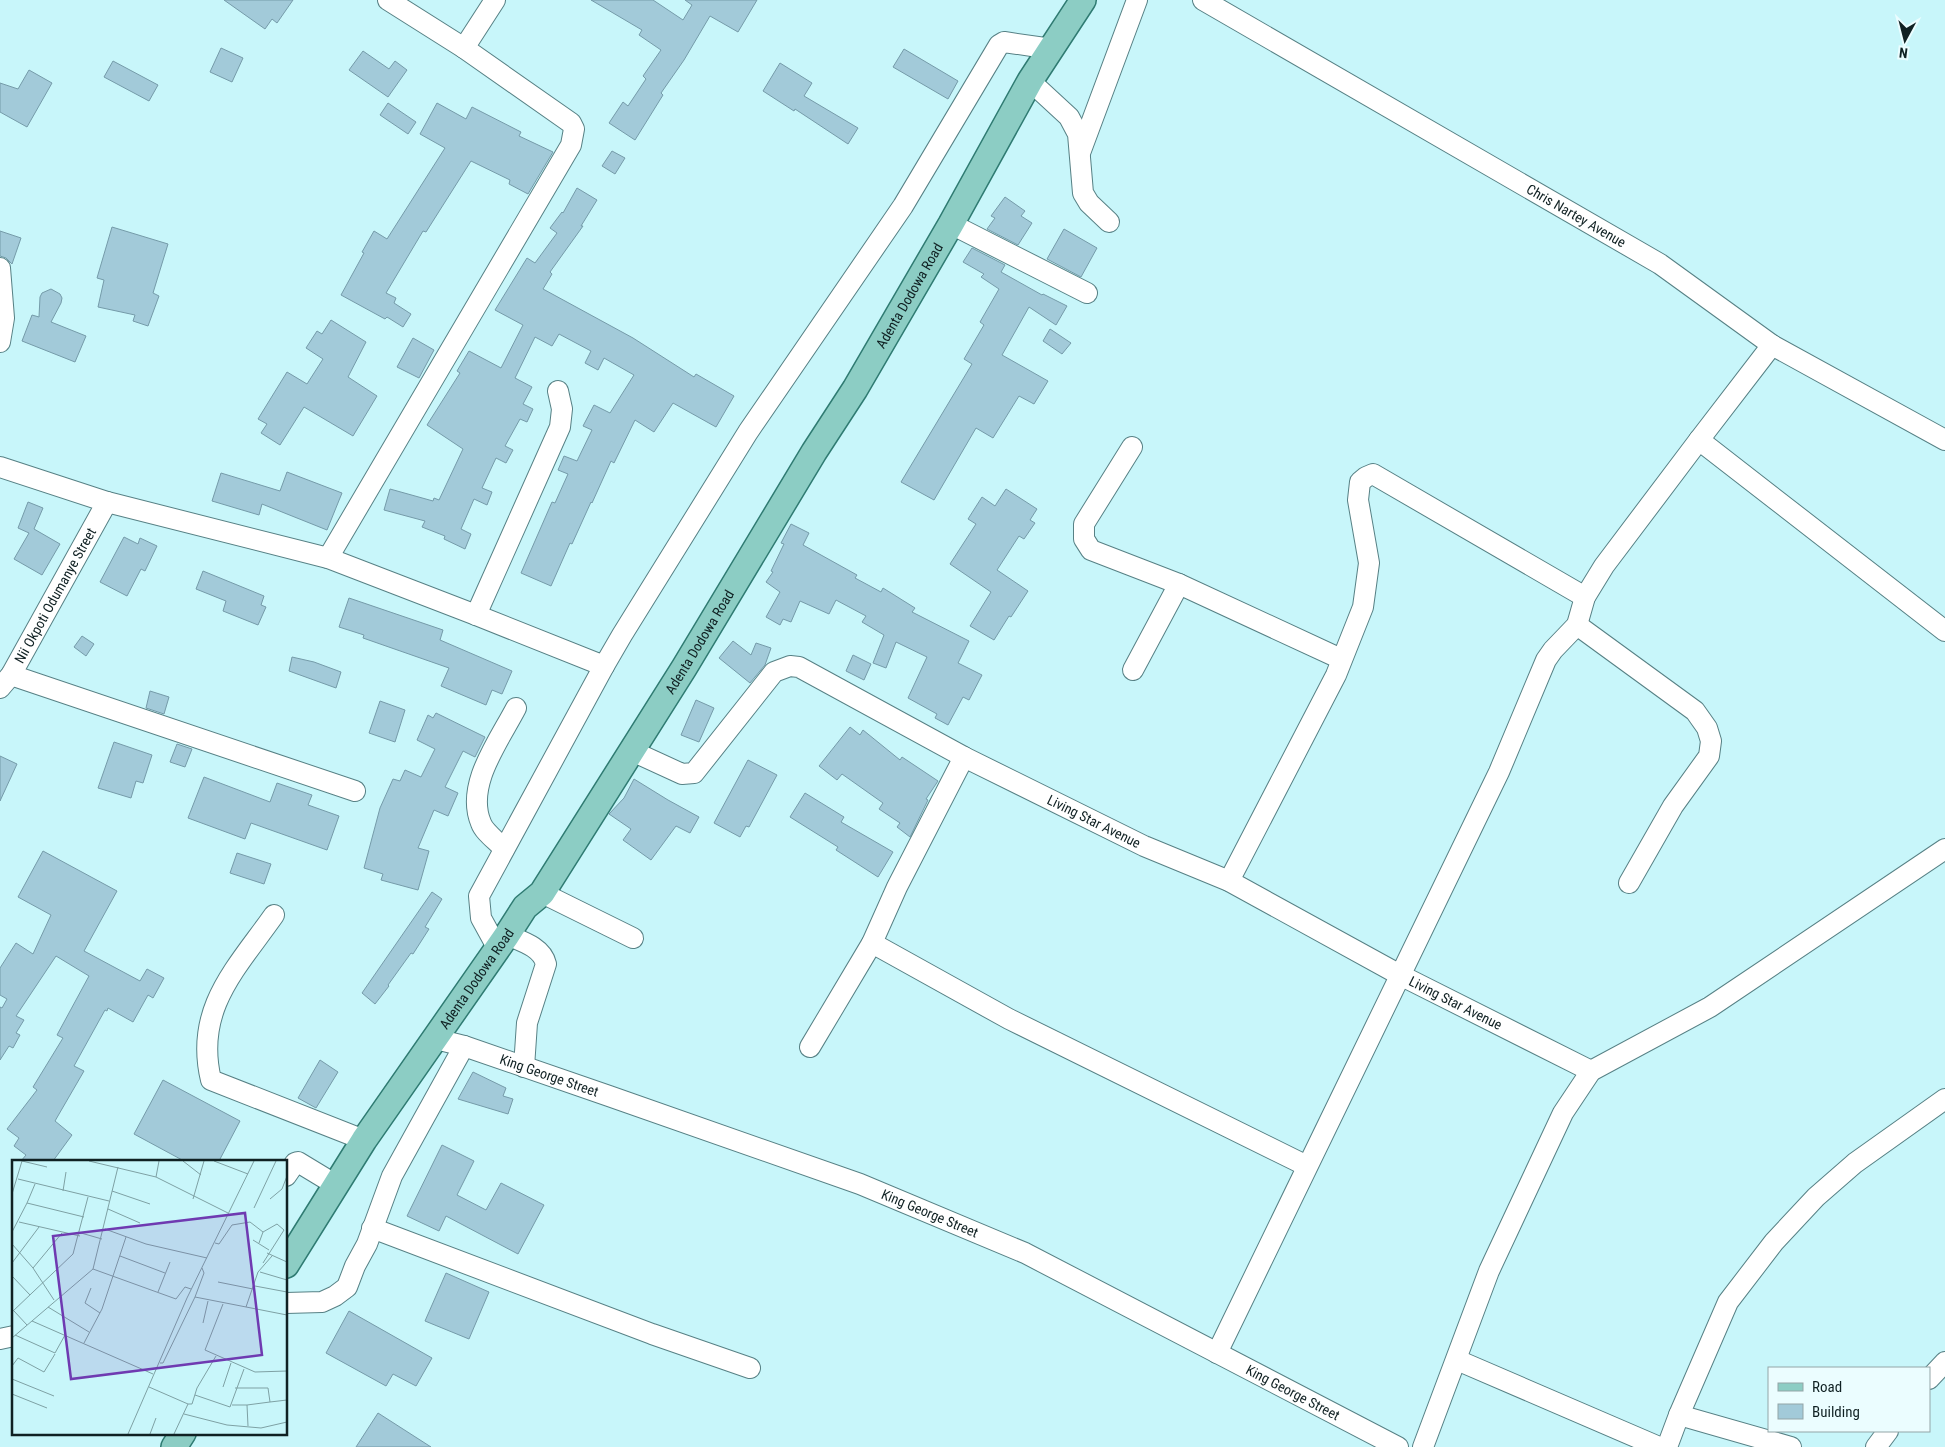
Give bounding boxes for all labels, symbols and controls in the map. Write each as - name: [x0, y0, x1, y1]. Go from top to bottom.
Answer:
- north arrow: [1880, 15, 1930, 65]
- text: N: [1898, 44, 1909, 61]
- street label: Chris Nartey Avenue: [1524, 181, 1629, 251]
- street label: Adenta Dodowa Road: [873, 240, 946, 351]
- street label: Nii Okpoti Odumanye Street: [11, 525, 99, 666]
- street label: Adenta Dodowa Road: [662, 587, 737, 697]
- street label: Living Star Avenue: [1045, 791, 1144, 851]
- street label: Adenta Dodowa Road: [436, 926, 517, 1032]
- street label: Living Star Avenue: [1406, 973, 1505, 1033]
- street label: King George Street: [498, 1051, 601, 1100]
- inset map: [12, 1160, 288, 1434]
- street label: King George Street: [879, 1186, 981, 1241]
- street label: King George Street: [1243, 1361, 1342, 1423]
- legend: [1768, 1367, 1930, 1432]
- text: Road: [1812, 1378, 1842, 1396]
- text: Building: [1812, 1403, 1860, 1421]

